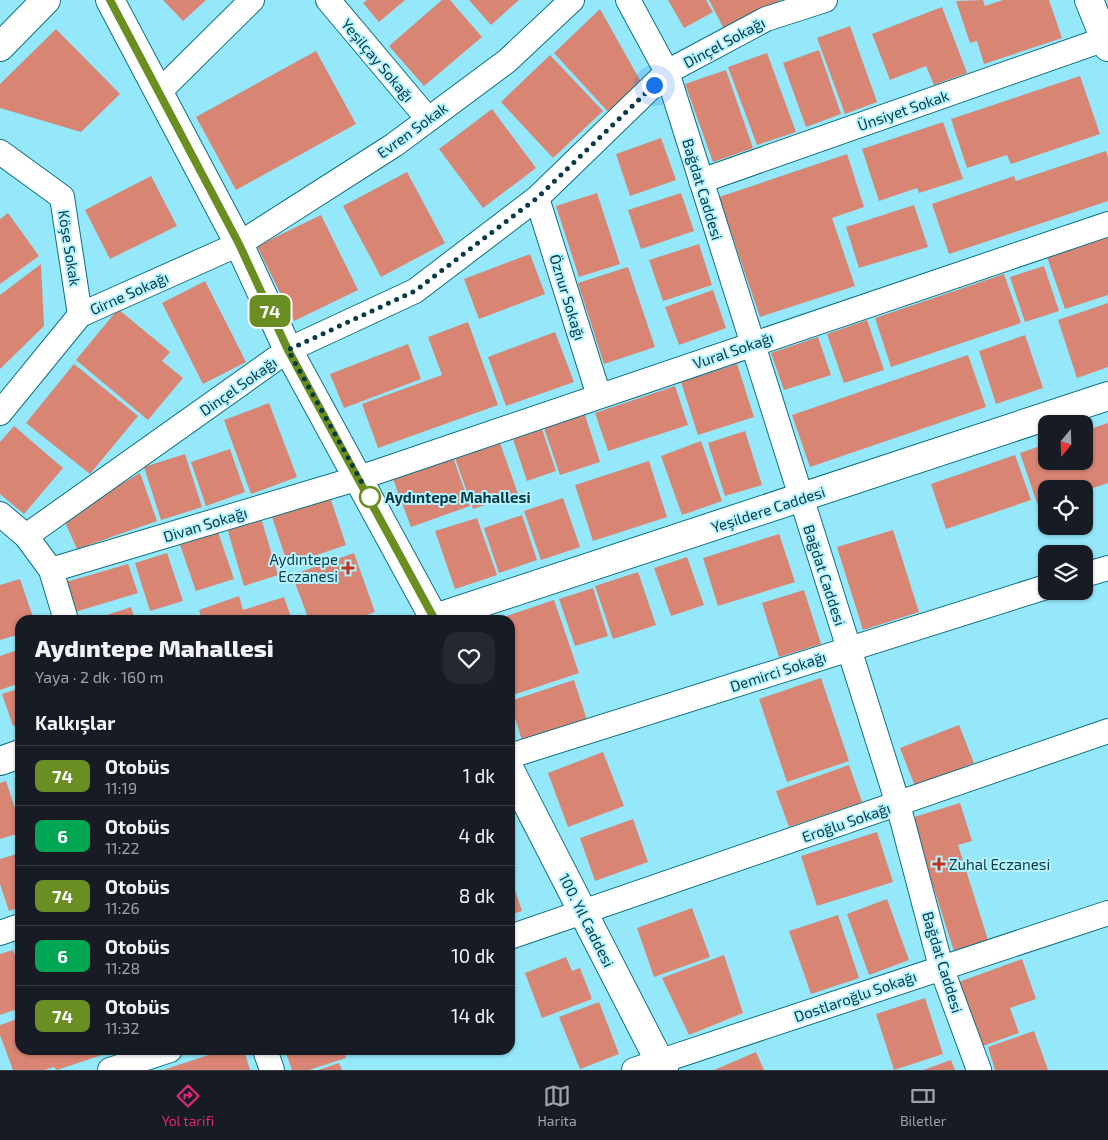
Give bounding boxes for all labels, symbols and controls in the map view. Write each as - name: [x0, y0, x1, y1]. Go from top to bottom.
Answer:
- street label: Dinçel Sokağı: [680, 13, 768, 72]
- street label: Yeşilçay Sokağı: [337, 15, 418, 106]
- your location: [642, 73, 667, 98]
- street label: Ünsiyet Sokak: [855, 86, 951, 134]
- street label: Evren Sokak: [373, 98, 451, 162]
- street label: Bağdat Caddesi: [679, 136, 727, 242]
- street label: Köşe Sokak: [54, 209, 85, 288]
- street label: Öznur Sokağı: [546, 252, 590, 342]
- street label: Girne Sokağı: [87, 268, 171, 318]
- line badge: 74: [248, 295, 292, 327]
- text: 74: [260, 300, 280, 322]
- street label: Vural Sokağı: [690, 328, 776, 372]
- street label: Dinçel Sokağı: [196, 353, 281, 420]
- north arrow: [1038, 415, 1092, 470]
- map controls: [1038, 415, 1093, 600]
- button: locate: [1038, 480, 1093, 535]
- street label: Yeşildere Caddesi: [709, 482, 828, 537]
- marker: Aydıntepe Mahallesi: [359, 486, 381, 508]
- place label: Aydıntepe Mahallesi: [385, 488, 531, 507]
- street label: Divan Sokağı: [161, 503, 249, 545]
- street label: Bağdat Caddesi: [800, 522, 850, 628]
- button: layers: [1038, 545, 1093, 600]
- place label: Aydıntepe Eczanesi: [270, 550, 338, 585]
- marker: Aydıntepe Eczanesi: [342, 562, 354, 574]
- button: heart: [443, 632, 495, 684]
- text: Aydıntepe Mahallesi: [35, 633, 274, 662]
- street label: Demirci Sokağı: [728, 647, 828, 695]
- text: Yaya · 2 dk · 160 m: [35, 667, 163, 686]
- text: Kalkışlar: [35, 711, 115, 734]
- text: Otobüs: [105, 755, 170, 778]
- text: 1 dk: [463, 764, 495, 787]
- text: 74: [52, 765, 73, 787]
- text: 11:19: [105, 778, 137, 797]
- street label: Eroğlu Sokağı: [799, 798, 893, 846]
- text: Otobüs: [105, 815, 170, 838]
- text: 4 dk: [459, 824, 495, 847]
- text: 6: [57, 825, 68, 847]
- text: 11:22: [105, 838, 140, 857]
- place label: Zuhal Eczanesi: [949, 855, 1050, 873]
- marker: Zuhal Eczanesi: [933, 858, 945, 870]
- street label: 100. Yıl Caddesi: [556, 870, 618, 970]
- text: Otobüs: [105, 875, 170, 898]
- text: 8 dk: [459, 884, 495, 907]
- text: 74: [52, 885, 73, 907]
- text: 11:26: [105, 898, 140, 917]
- street label: Bağdat Caddesi: [919, 909, 967, 1015]
- text: Otobüs: [105, 935, 170, 958]
- text: 10 dk: [451, 944, 495, 967]
- text: 6: [57, 945, 68, 967]
- text: 11:28: [105, 958, 140, 977]
- street label: Dostlaroğlu Sokağı: [791, 967, 919, 1025]
- text: Otobüs: [105, 995, 170, 1018]
- text: 14 dk: [451, 1004, 495, 1027]
- text: 74: [52, 1005, 73, 1027]
- text: 11:32: [105, 1018, 139, 1037]
- tab: Yol tarifi: [162, 1082, 214, 1129]
- tab: Harita: [537, 1082, 577, 1129]
- tab: Biletler: [900, 1082, 946, 1129]

